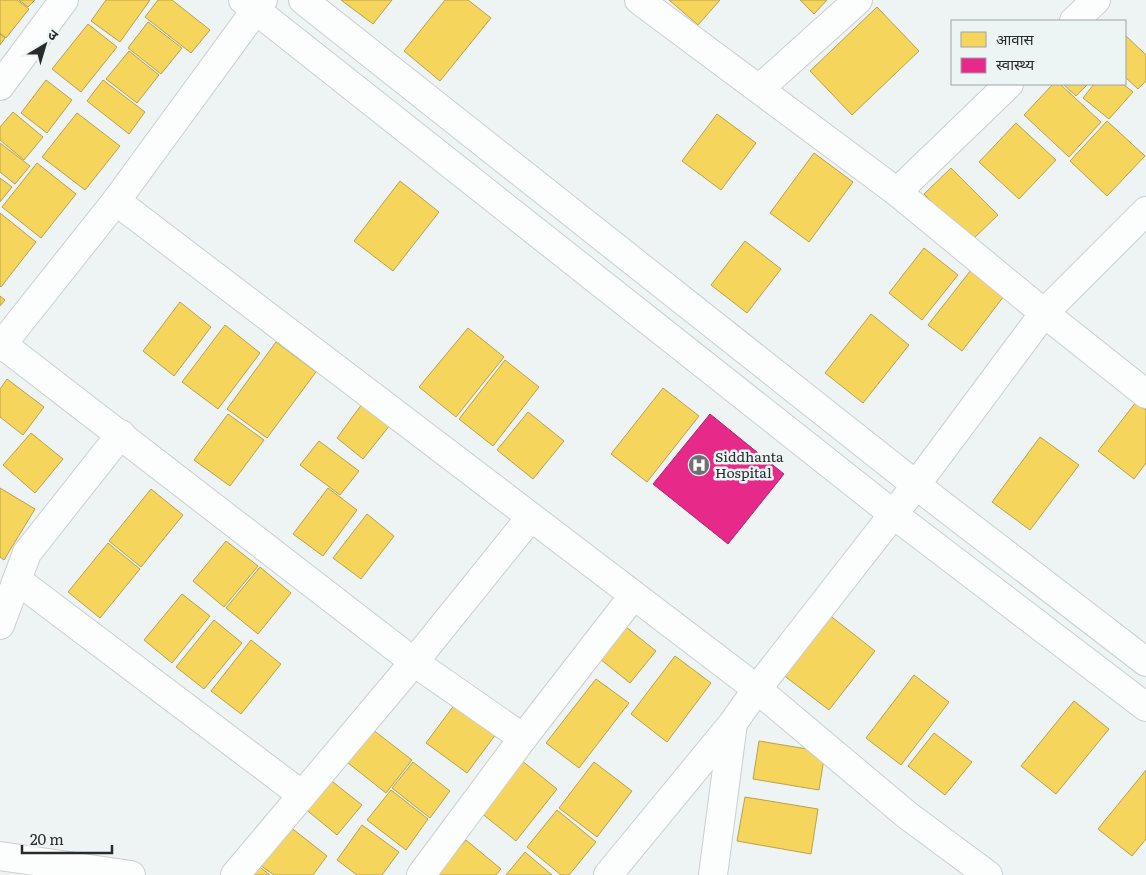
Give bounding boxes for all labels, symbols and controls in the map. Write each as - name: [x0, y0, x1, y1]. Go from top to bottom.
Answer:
- north arrow: [20, 20, 70, 70]
- legend: [951, 20, 1126, 85]
- text: उ: [44, 24, 64, 45]
- text: आवास: [996, 27, 1035, 50]
- text: स्वास्थ्य: [996, 52, 1034, 75]
- place label: Siddhanta Hospital: [715, 446, 784, 482]
- hospital icon: Siddhanta Hospital: [687, 453, 711, 477]
- scale bar: [22, 822, 112, 854]
- text: 20 m: [30, 827, 64, 850]

